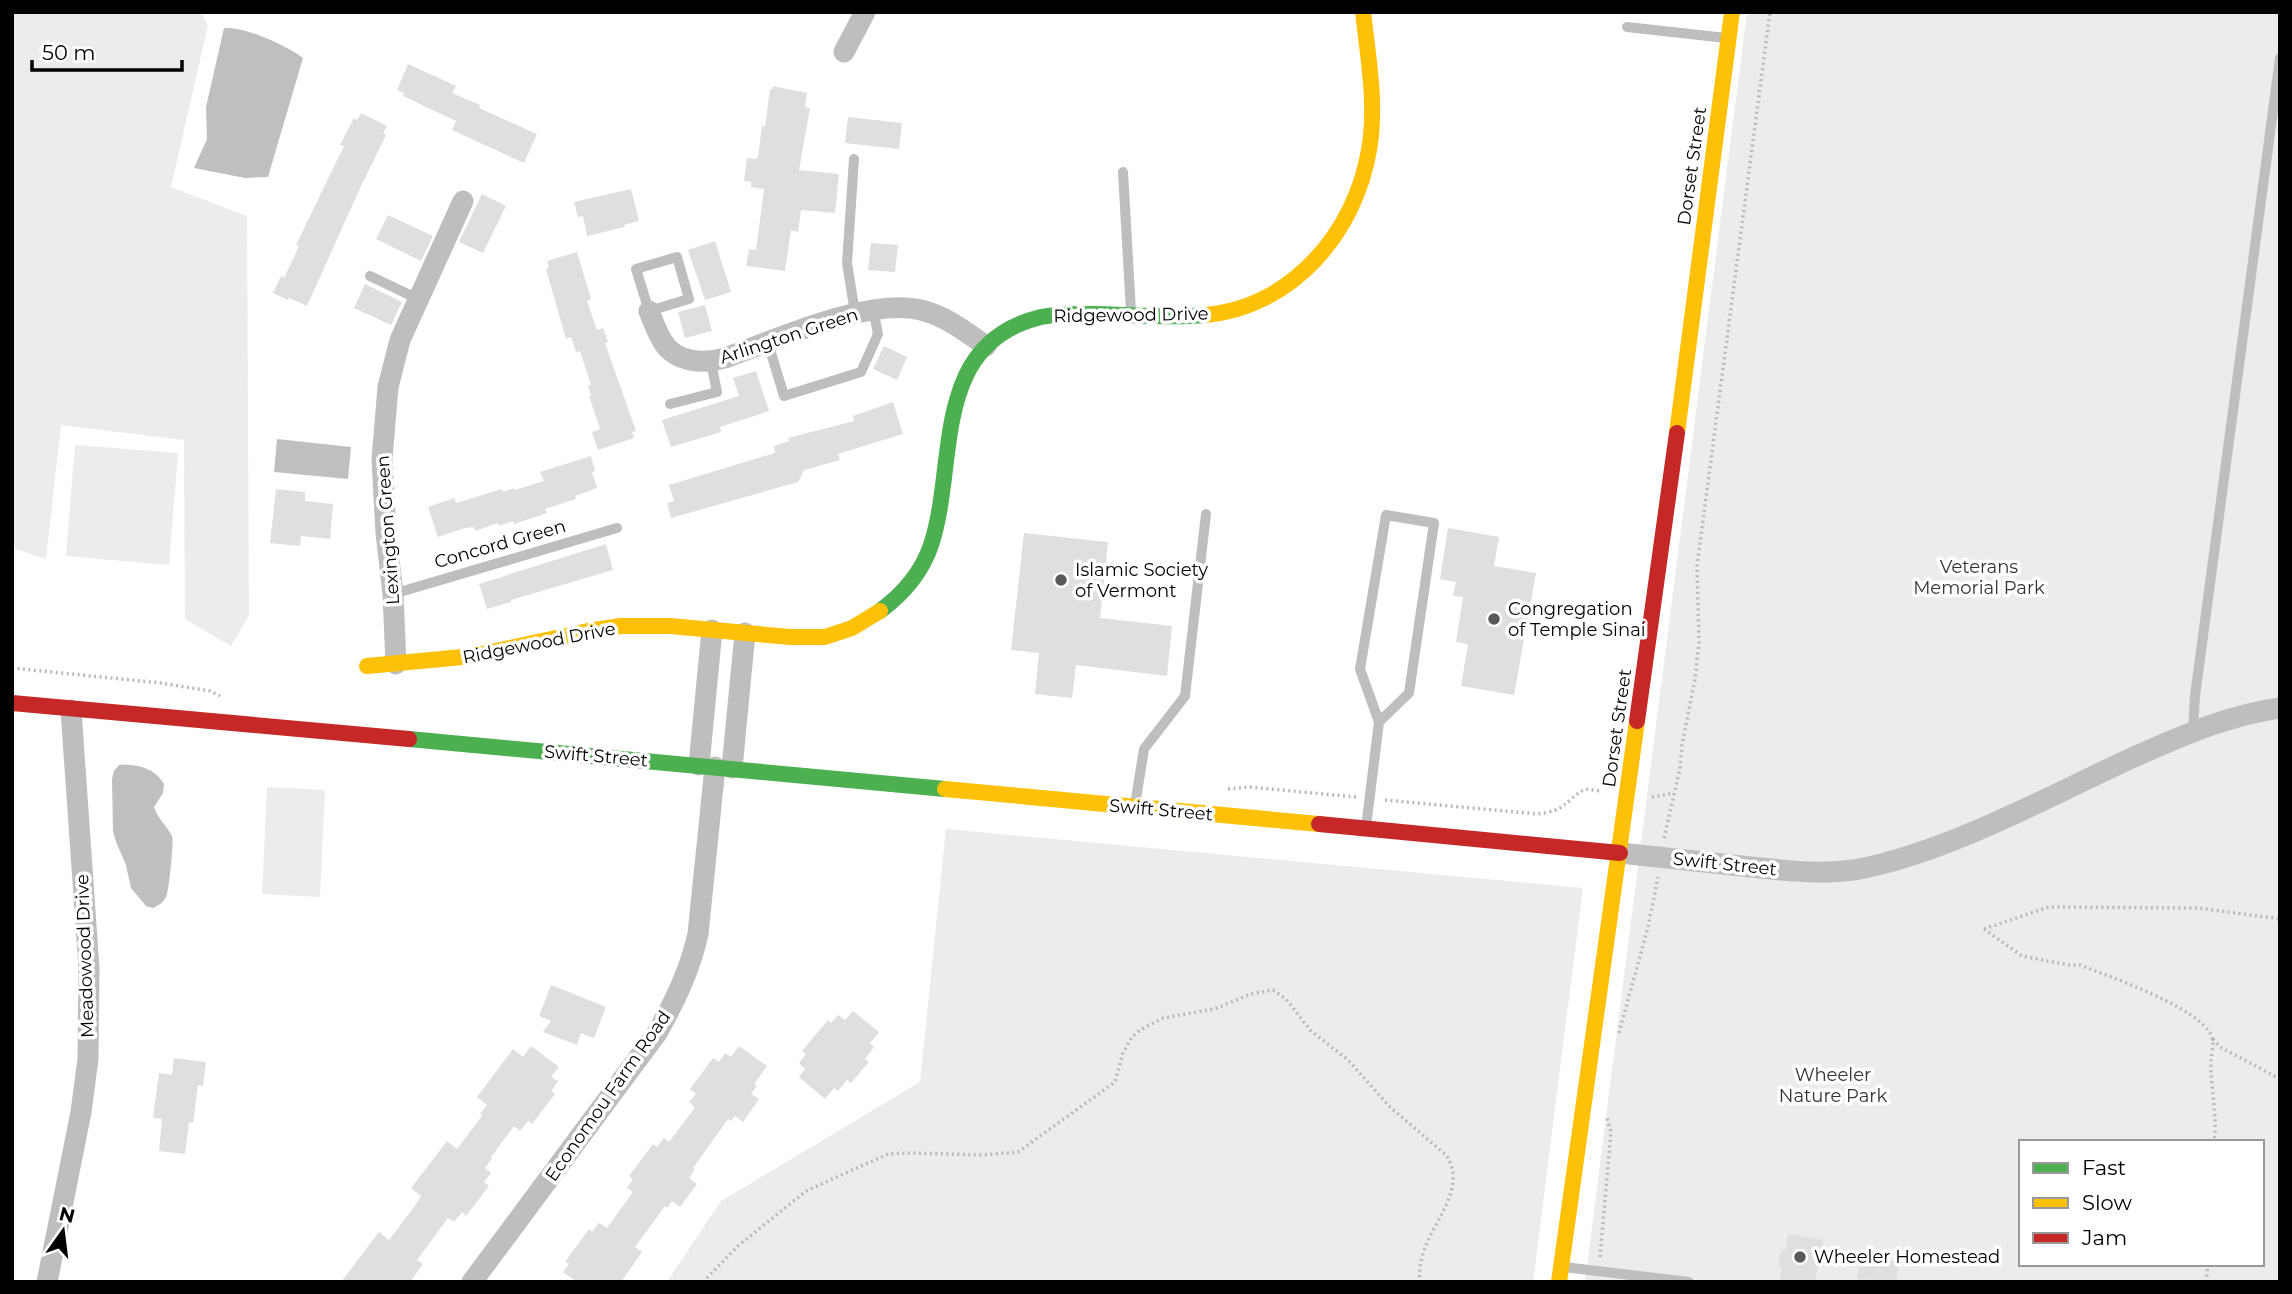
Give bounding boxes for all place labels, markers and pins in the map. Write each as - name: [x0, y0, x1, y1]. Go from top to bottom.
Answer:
- place label: Islamic Society of Vermont: [1075, 559, 1208, 602]
- marker: Islamic Society of Vermont: [1053, 572, 1069, 588]
- place label: Congregation of Temple Sinai: [1508, 598, 1646, 641]
- marker: Congregation of Temple Sinai: [1486, 611, 1502, 627]
- place label: Wheeler Homestead: [1814, 1246, 2000, 1268]
- marker: Wheeler Homestead: [1792, 1249, 1808, 1265]

